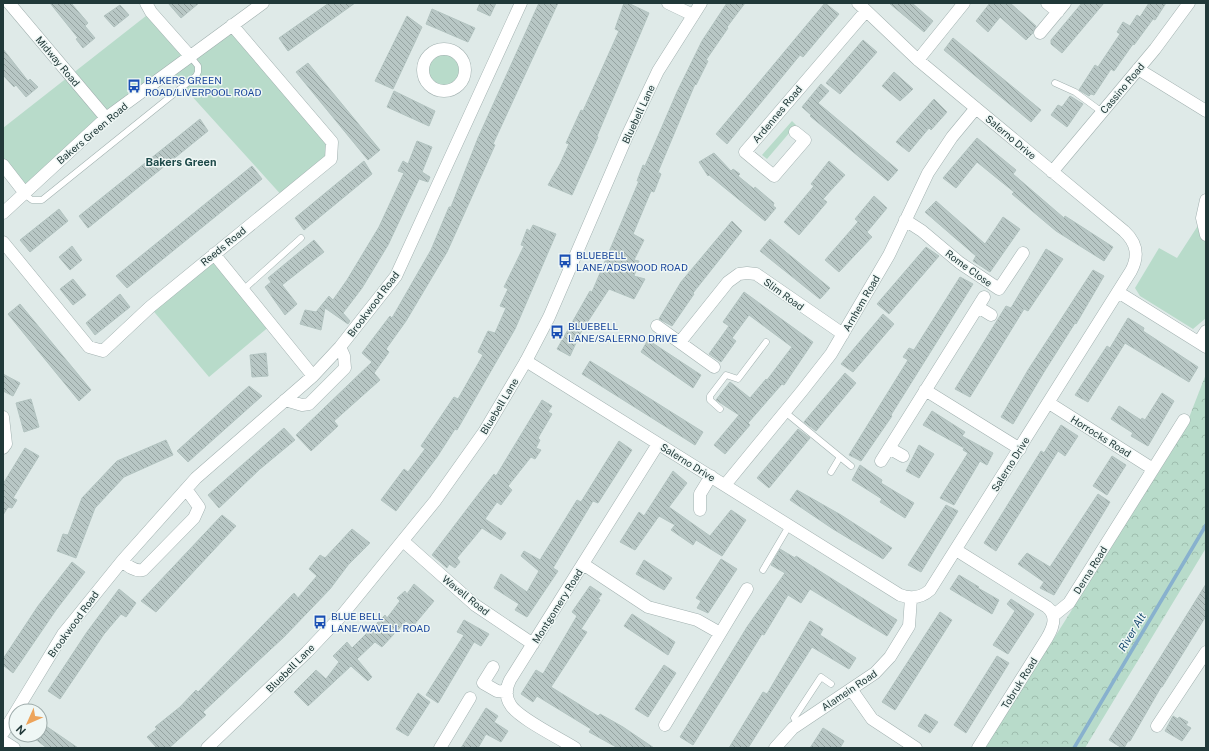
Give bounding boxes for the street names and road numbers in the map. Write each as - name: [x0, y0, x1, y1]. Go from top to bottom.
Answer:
- street label: Midway Road: [34, 33, 82, 89]
- street label: Cassino Road: [1097, 60, 1147, 116]
- street label: Bluebell Lane: [619, 82, 657, 145]
- street label: Ardennes Road: [750, 83, 804, 145]
- street label: Bakers Green Road: [54, 100, 130, 166]
- street label: Salerno Drive: [983, 112, 1039, 162]
- street label: Reeds Road: [198, 224, 248, 268]
- street label: Rome Close: [943, 247, 995, 289]
- street label: Brookwood Road: [345, 269, 401, 339]
- street label: Arnhem Road: [840, 273, 882, 333]
- street label: Slim Road: [761, 275, 807, 313]
- street label: Bluebell Lane: [477, 375, 521, 436]
- street label: Horrocks Road: [1069, 413, 1133, 459]
- street label: Salerno Drive: [988, 434, 1032, 494]
- street label: Salerno Drive: [658, 440, 718, 484]
- street label: Derna Road: [1071, 544, 1109, 596]
- street label: Montgomery Road: [529, 567, 585, 645]
- street label: Wavell Road: [440, 572, 492, 618]
- street label: Brookwood Road: [45, 589, 101, 659]
- street label: Bluebell Lane: [263, 641, 317, 695]
- street label: Tobruk Road: [998, 655, 1040, 711]
- street label: Alamein Road: [819, 667, 879, 713]

